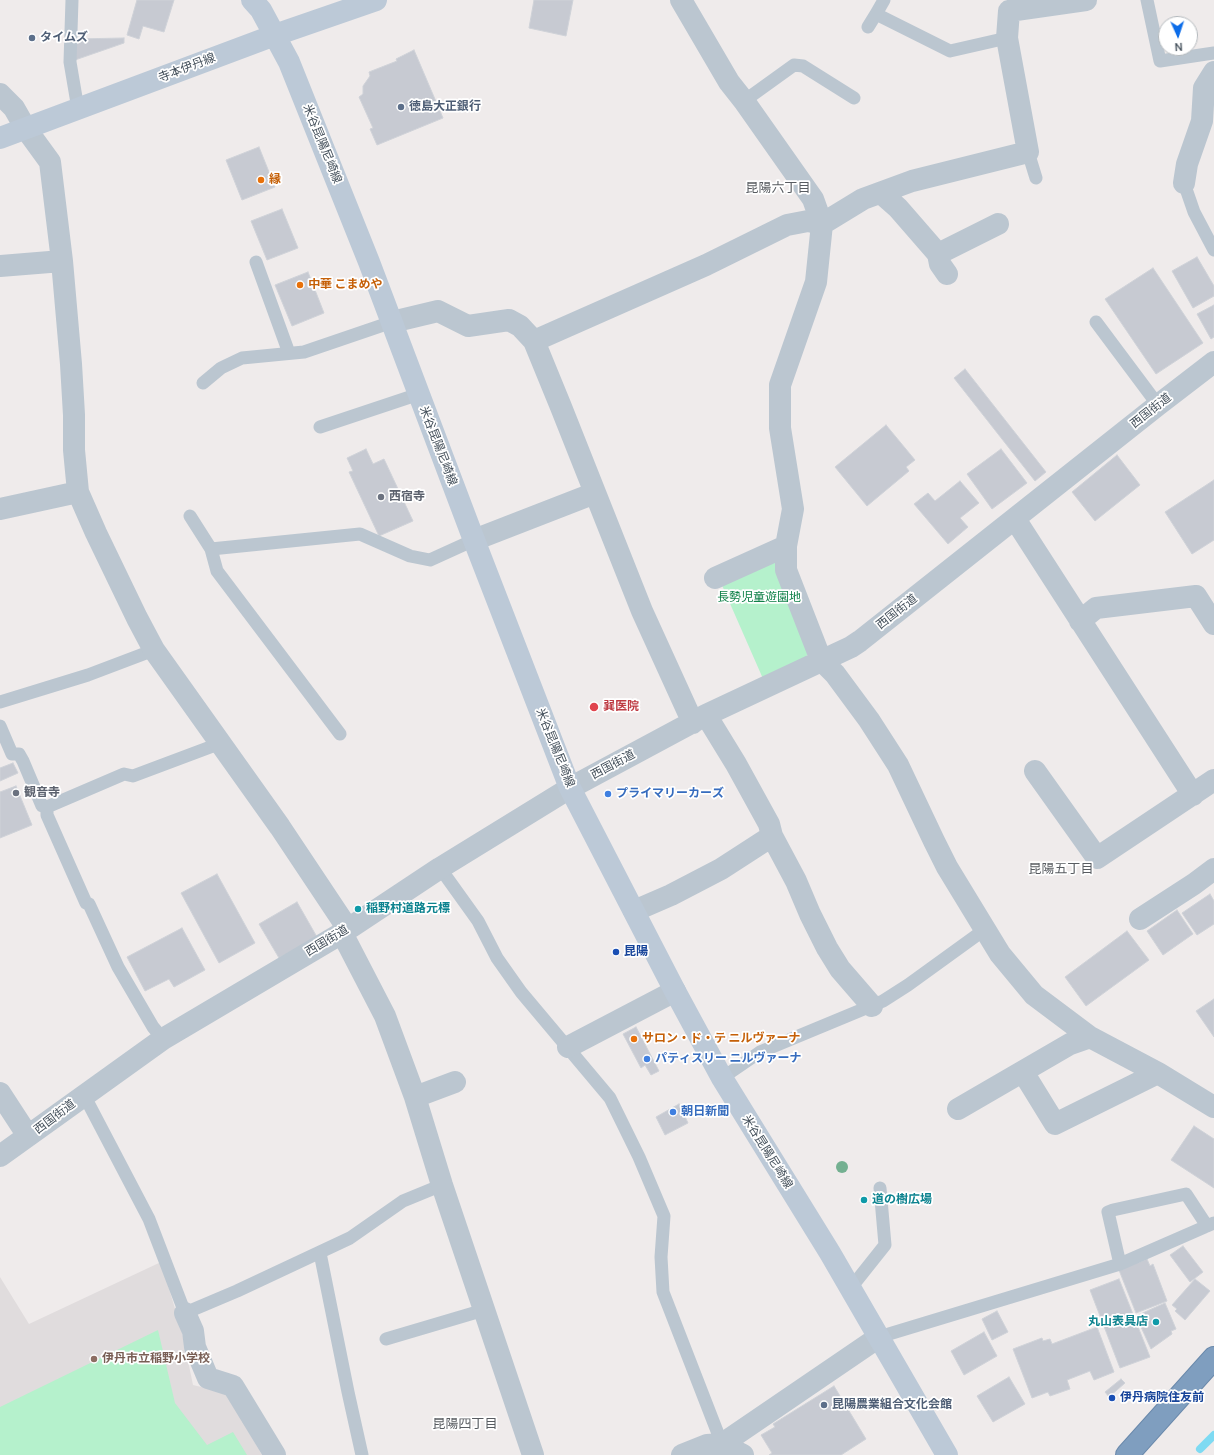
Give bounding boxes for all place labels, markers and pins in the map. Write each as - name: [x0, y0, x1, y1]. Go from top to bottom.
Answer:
- place label: タイムズ: [40, 31, 88, 45]
- marker: タイムズ: [27, 33, 37, 43]
- place label: 徳島大正銀行: [409, 100, 481, 114]
- marker: 徳島大正銀行: [396, 102, 406, 112]
- place label: 縁: [269, 173, 281, 187]
- marker: 縁: [256, 175, 266, 185]
- place label: 中華 こまめや: [308, 278, 382, 292]
- marker: 中華 こまめや: [295, 280, 305, 290]
- place label: 西宿寺: [389, 490, 425, 504]
- marker: 西宿寺: [376, 492, 386, 502]
- place label: 巽医院: [603, 700, 639, 714]
- marker: 巽医院: [588, 701, 600, 713]
- place label: 観音寺: [24, 786, 60, 800]
- place label: プライマリーカーズ: [616, 787, 724, 801]
- marker: 観音寺: [11, 788, 21, 798]
- marker: プライマリーカーズ: [603, 789, 613, 799]
- place label: 稲野村道路元標: [366, 902, 450, 916]
- marker: 稲野村道路元標: [353, 904, 363, 914]
- place label: 昆陽: [624, 945, 648, 959]
- marker: 昆陽: [611, 947, 621, 957]
- place label: サロン・ド・テ ニルヴァーナ: [642, 1032, 800, 1046]
- marker: サロン・ド・テ ニルヴァーナ: [629, 1034, 639, 1044]
- place label: パティスリー ニルヴァーナ: [655, 1052, 801, 1066]
- marker: パティスリー ニルヴァーナ: [642, 1054, 652, 1064]
- place label: 朝日新聞: [681, 1105, 729, 1119]
- marker: 朝日新聞: [668, 1107, 678, 1117]
- place label: 道の樹広場: [872, 1193, 932, 1207]
- marker: 道の樹広場: [859, 1195, 869, 1205]
- place label: 丸山表具店: [1088, 1315, 1148, 1329]
- marker: 丸山表具店: [1151, 1317, 1161, 1327]
- place label: 伊丹市立稲野小学校: [102, 1352, 210, 1366]
- marker: 伊丹市立稲野小学校: [89, 1354, 99, 1364]
- place label: 伊丹病院住友前: [1120, 1391, 1204, 1405]
- marker: 伊丹病院住友前: [1107, 1393, 1117, 1403]
- place label: 昆陽農業組合文化会館: [832, 1398, 952, 1412]
- marker: 昆陽農業組合文化会館: [819, 1400, 829, 1410]

